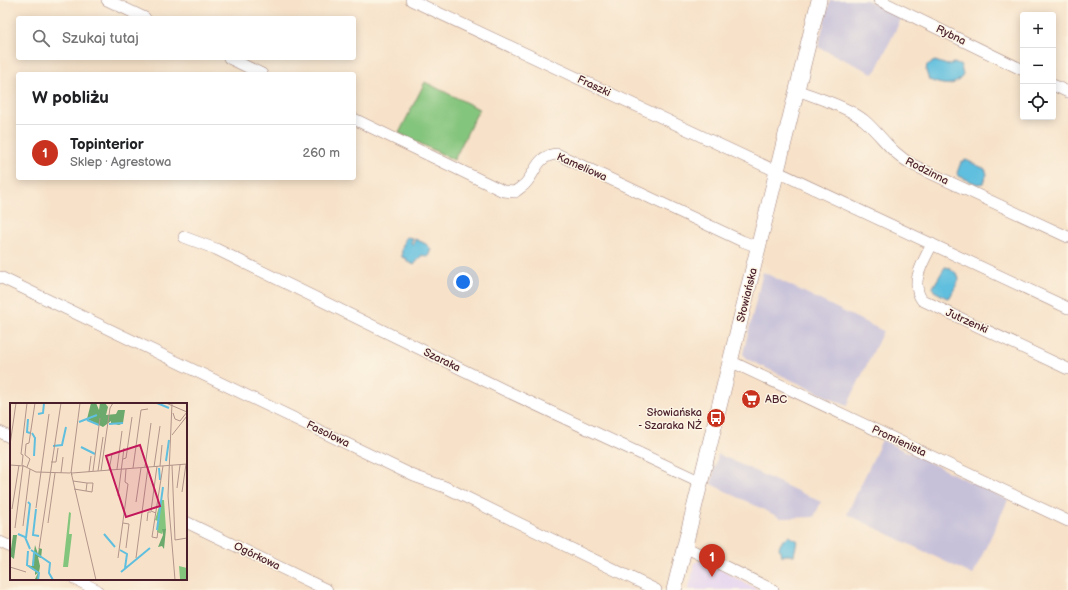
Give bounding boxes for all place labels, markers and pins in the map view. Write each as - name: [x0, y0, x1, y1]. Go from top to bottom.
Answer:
- supermarket icon: ABC: [740, 388, 762, 410]
- place label: ABC: [765, 393, 787, 406]
- place label: Słowiańska - Szaraka NŻ: [638, 406, 702, 432]
- bus stop icon: Słowiańska - Szaraka NŻ: [705, 407, 727, 429]
- pin: 1: [699, 544, 725, 577]

